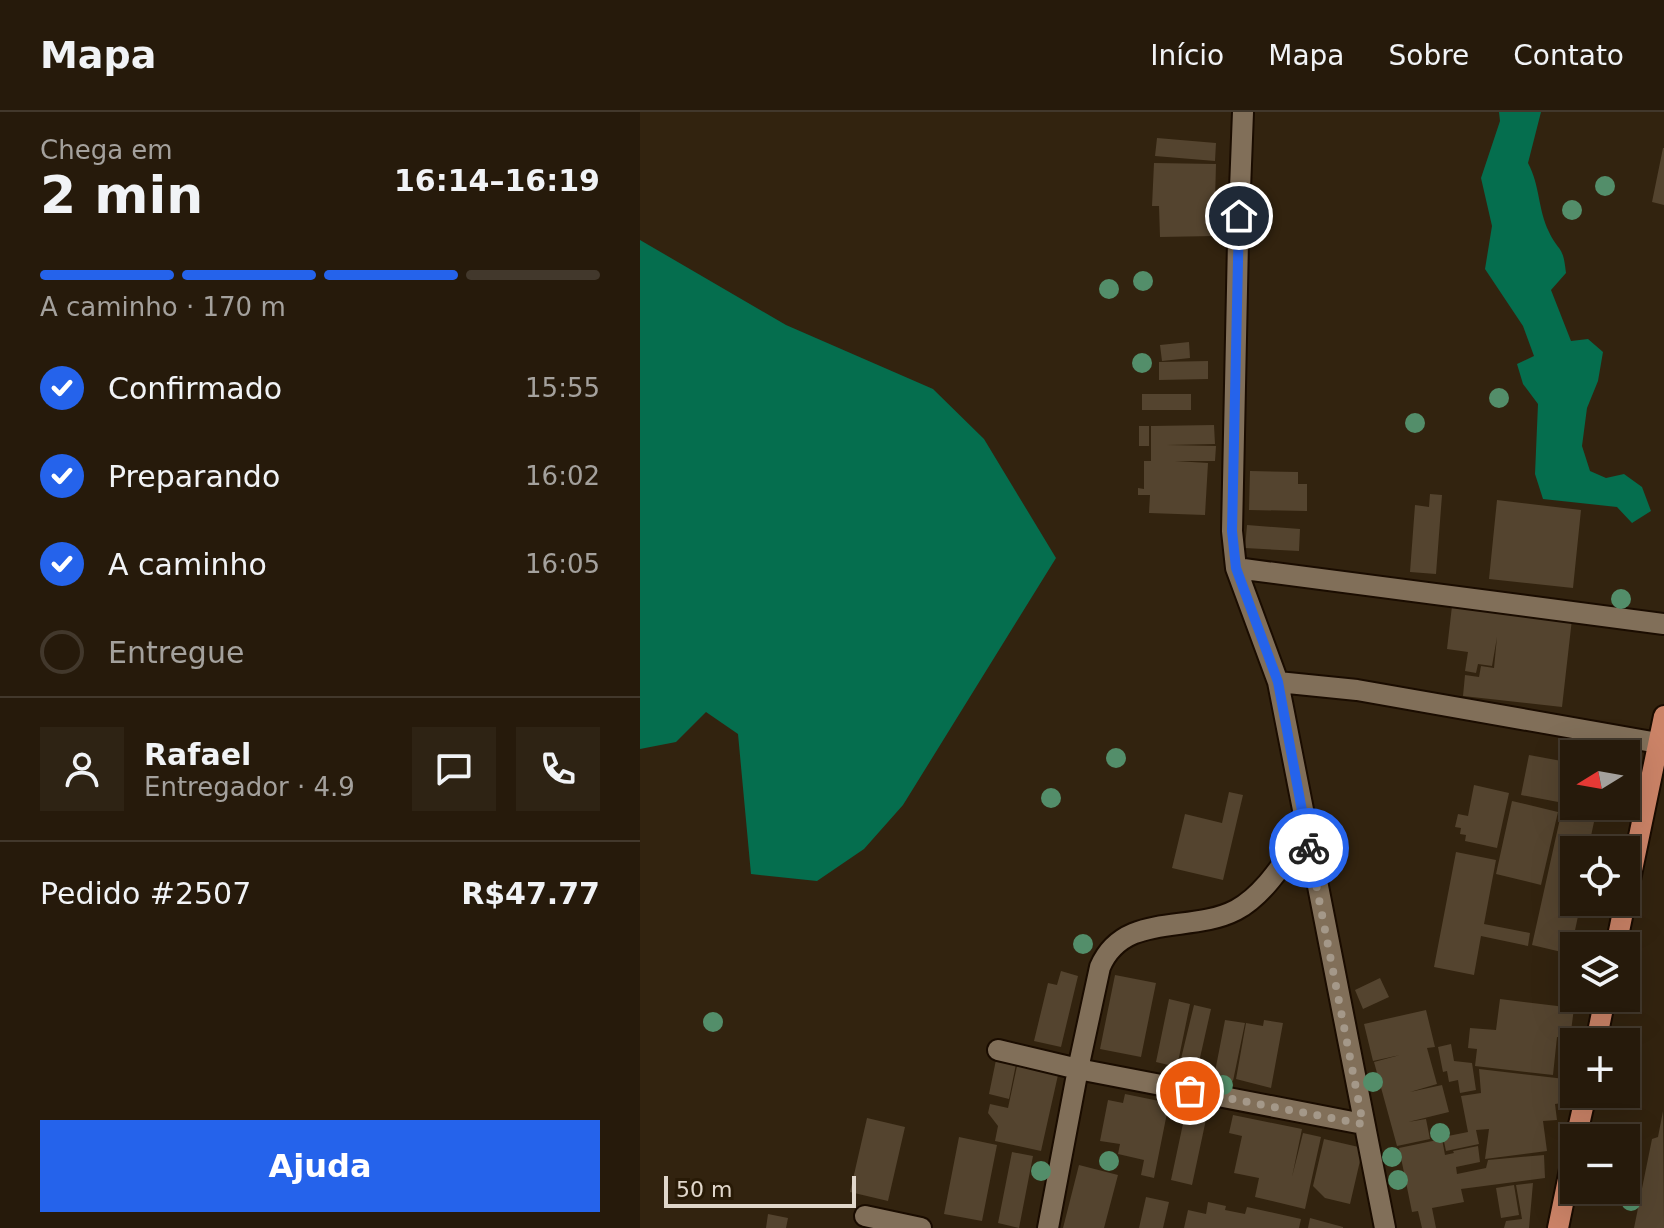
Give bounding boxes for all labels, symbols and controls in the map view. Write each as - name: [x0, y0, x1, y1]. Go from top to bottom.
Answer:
- text: Mapa: [40, 33, 156, 77]
- text: Início: [1150, 39, 1224, 72]
- text: Mapa: [1268, 39, 1345, 72]
- text: Sobre: [1389, 39, 1469, 72]
- text: Contato: [1513, 39, 1624, 72]
- text: Chega em: [40, 135, 173, 165]
- text: 16:14–16:19: [394, 163, 600, 198]
- text: 2 min: [40, 165, 203, 225]
- pin: [1205, 182, 1273, 250]
- icon: home: [1217, 194, 1261, 238]
- text: A caminho · 170 m: [40, 292, 286, 322]
- icon: check: [40, 366, 84, 410]
- text: Confirmado: [108, 371, 282, 406]
- text: 15:55: [525, 373, 600, 403]
- icon: check: [40, 454, 84, 498]
- text: Preparando: [108, 459, 280, 494]
- text: 16:02: [525, 461, 600, 491]
- icon: check: [40, 542, 84, 586]
- text: A caminho: [108, 547, 267, 582]
- text: 16:05: [525, 549, 600, 579]
- text: Entregue: [108, 635, 244, 670]
- button: person: [40, 727, 124, 811]
- button: chat: [412, 727, 496, 811]
- button: phone: [516, 727, 600, 811]
- text: Rafael: [144, 737, 251, 772]
- north arrow: [1560, 740, 1640, 820]
- map controls: [1560, 740, 1640, 1204]
- text: Entregador · 4.9: [144, 772, 355, 802]
- courier: [1269, 808, 1349, 888]
- icon: bike: [1287, 826, 1331, 870]
- button: locate: [1560, 836, 1640, 916]
- text: Pedido #2507: [40, 876, 251, 911]
- text: R$47.77: [461, 876, 600, 911]
- button: layers: [1560, 932, 1640, 1012]
- button: +: [1560, 1028, 1640, 1108]
- pin: [1156, 1057, 1224, 1125]
- icon: bag: [1168, 1069, 1212, 1113]
- button: Ajuda: [40, 1120, 600, 1212]
- button: −: [1560, 1124, 1640, 1204]
- scale bar: [664, 1172, 856, 1208]
- text: 50 m: [676, 1177, 732, 1202]

